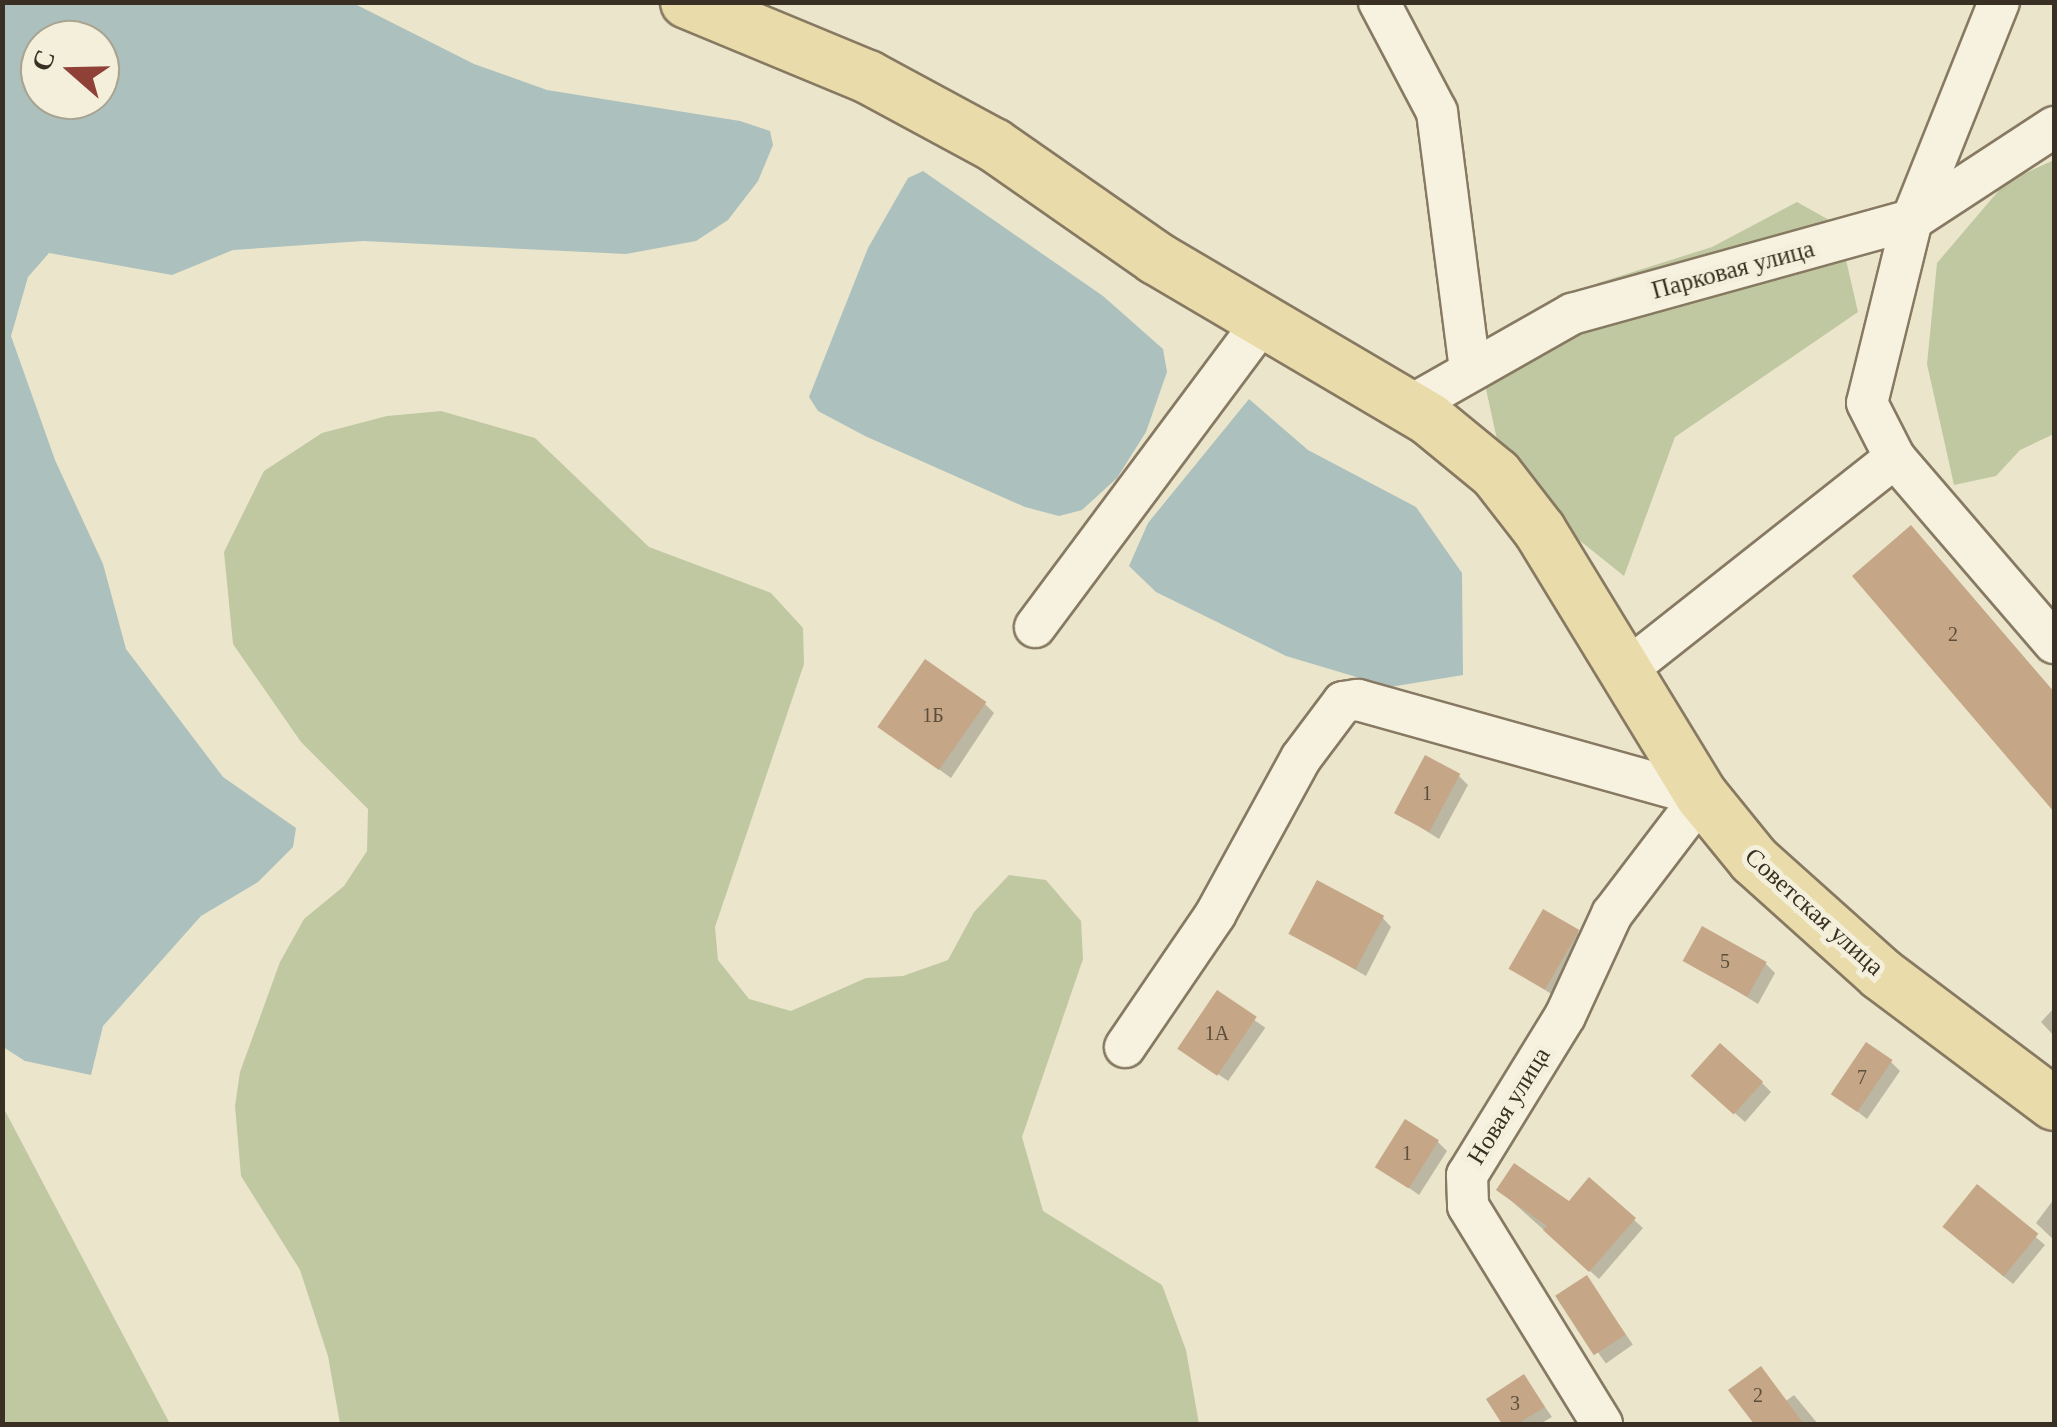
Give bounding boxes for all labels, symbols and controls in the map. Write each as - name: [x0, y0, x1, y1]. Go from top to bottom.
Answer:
- north arrow: [20, 20, 120, 120]
- text: С: [25, 45, 61, 75]
- street label: Парковая улица: [1648, 234, 1818, 306]
- house number: 2: [1948, 622, 1958, 646]
- house number: 1Б: [922, 703, 944, 727]
- house number: 1: [1422, 781, 1432, 805]
- street label: Советская улица: [1738, 842, 1890, 982]
- house number: 5: [1720, 949, 1730, 973]
- house number: 1А: [1205, 1021, 1229, 1045]
- street label: Новая улица: [1461, 1042, 1557, 1170]
- house number: 7: [1857, 1065, 1867, 1089]
- house number: 1: [1402, 1141, 1412, 1165]
- house number: 2: [1753, 1383, 1763, 1407]
- house number: 3: [1510, 1391, 1520, 1415]

